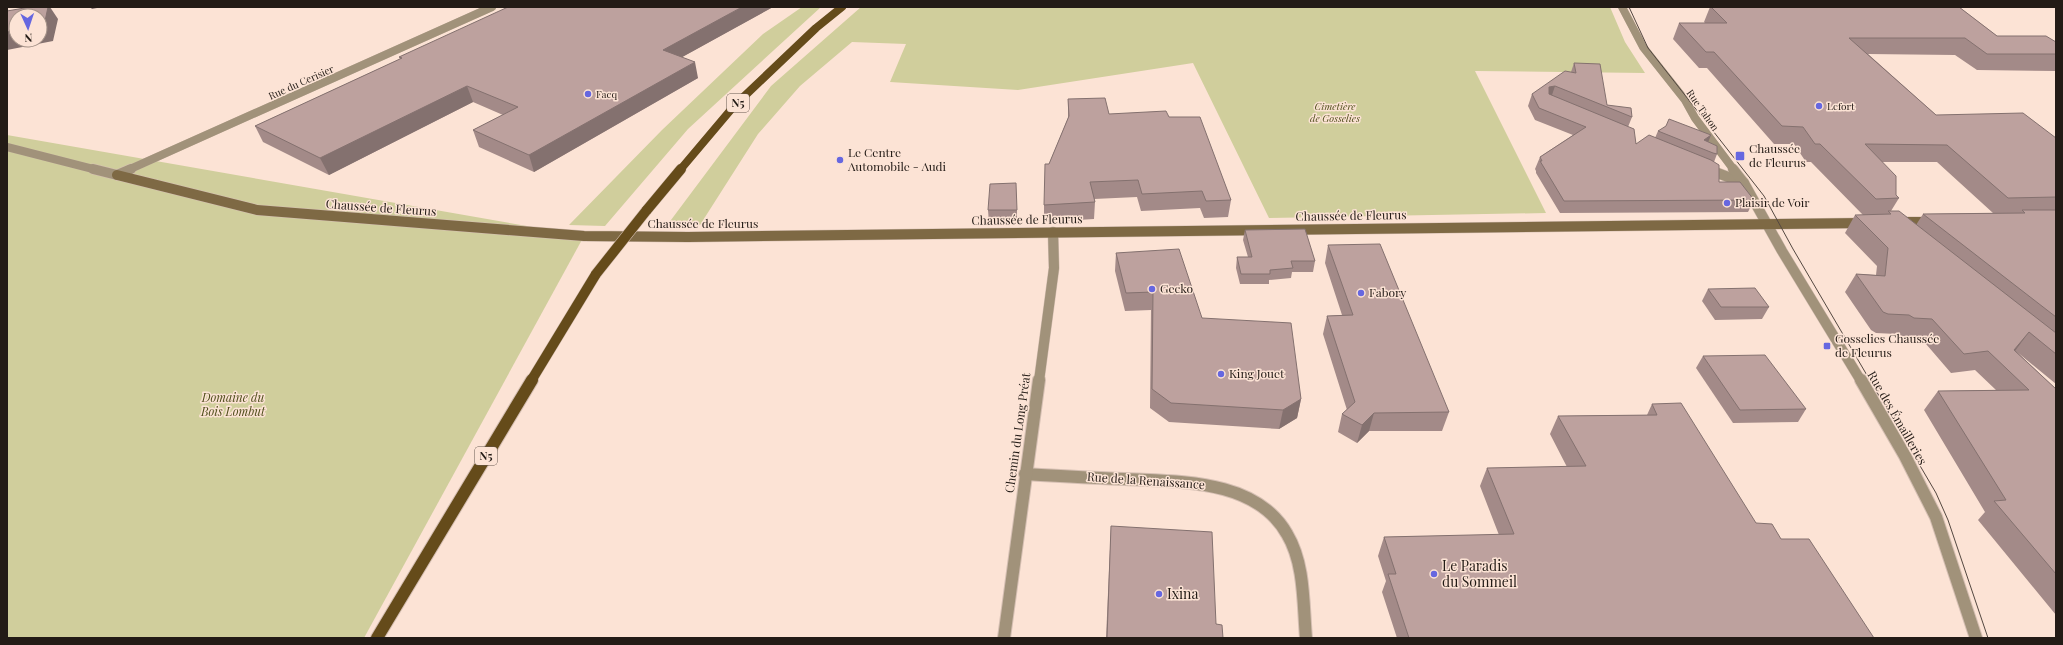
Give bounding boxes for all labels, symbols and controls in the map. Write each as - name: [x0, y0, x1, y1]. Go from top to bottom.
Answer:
- north arrow: [8, 8, 48, 48]
- text: N: [24, 31, 33, 46]
- street label: Rue du Cerisier: [266, 61, 336, 103]
- street label: Rue Tahon: [1684, 86, 1723, 134]
- place label: Facq: [596, 87, 617, 101]
- marker: Facq: [583, 89, 593, 99]
- road number: N5: [727, 94, 749, 112]
- park label: Cimetière de Gosselies: [1310, 99, 1360, 125]
- place label: Lefort: [1827, 99, 1855, 113]
- marker: Lefort: [1814, 101, 1824, 111]
- place label: Chaussée de Fleurus: [1749, 140, 1806, 170]
- place label: Le Centre Automobile - Audi: [847, 144, 947, 174]
- marker: Chaussée de Fleurus: [1734, 150, 1746, 162]
- marker: Le Centre Automobile - Audi: [835, 155, 845, 165]
- place label: Plaisir de Voir: [1735, 194, 1810, 210]
- street label: Chaussée de Fleurus: [325, 195, 437, 219]
- marker: Plaisir de Voir: [1722, 198, 1732, 208]
- street label: Chaussée de Fleurus: [1295, 206, 1407, 224]
- street label: Chaussée de Fleurus: [971, 210, 1083, 228]
- street label: Chaussée de Fleurus: [648, 215, 758, 231]
- place label: Gecko: [1160, 280, 1194, 296]
- marker: Gecko: [1147, 284, 1157, 294]
- place label: Fabory: [1369, 284, 1406, 300]
- marker: Fabory: [1356, 288, 1366, 298]
- place label: Gosselies Chaussée de Fleurus: [1835, 330, 1939, 360]
- marker: Gosselies Chaussée de Fleurus: [1822, 341, 1832, 351]
- place label: King Jouet: [1229, 365, 1285, 381]
- street label: Rue des Émailleries: [1864, 368, 1931, 467]
- marker: King Jouet: [1216, 369, 1226, 379]
- street label: Chemin du Long Préat: [1001, 371, 1033, 494]
- park label: Domaine du Bois Lombut: [200, 389, 266, 419]
- road number: N5: [475, 447, 497, 465]
- street label: Rue de la Renaissance: [1087, 468, 1205, 492]
- place label: Le Paradis du Sommeil: [1442, 556, 1517, 591]
- marker: Le Paradis du Sommeil: [1429, 569, 1439, 579]
- place label: Ixina: [1167, 584, 1198, 603]
- marker: Ixina: [1154, 589, 1164, 599]

